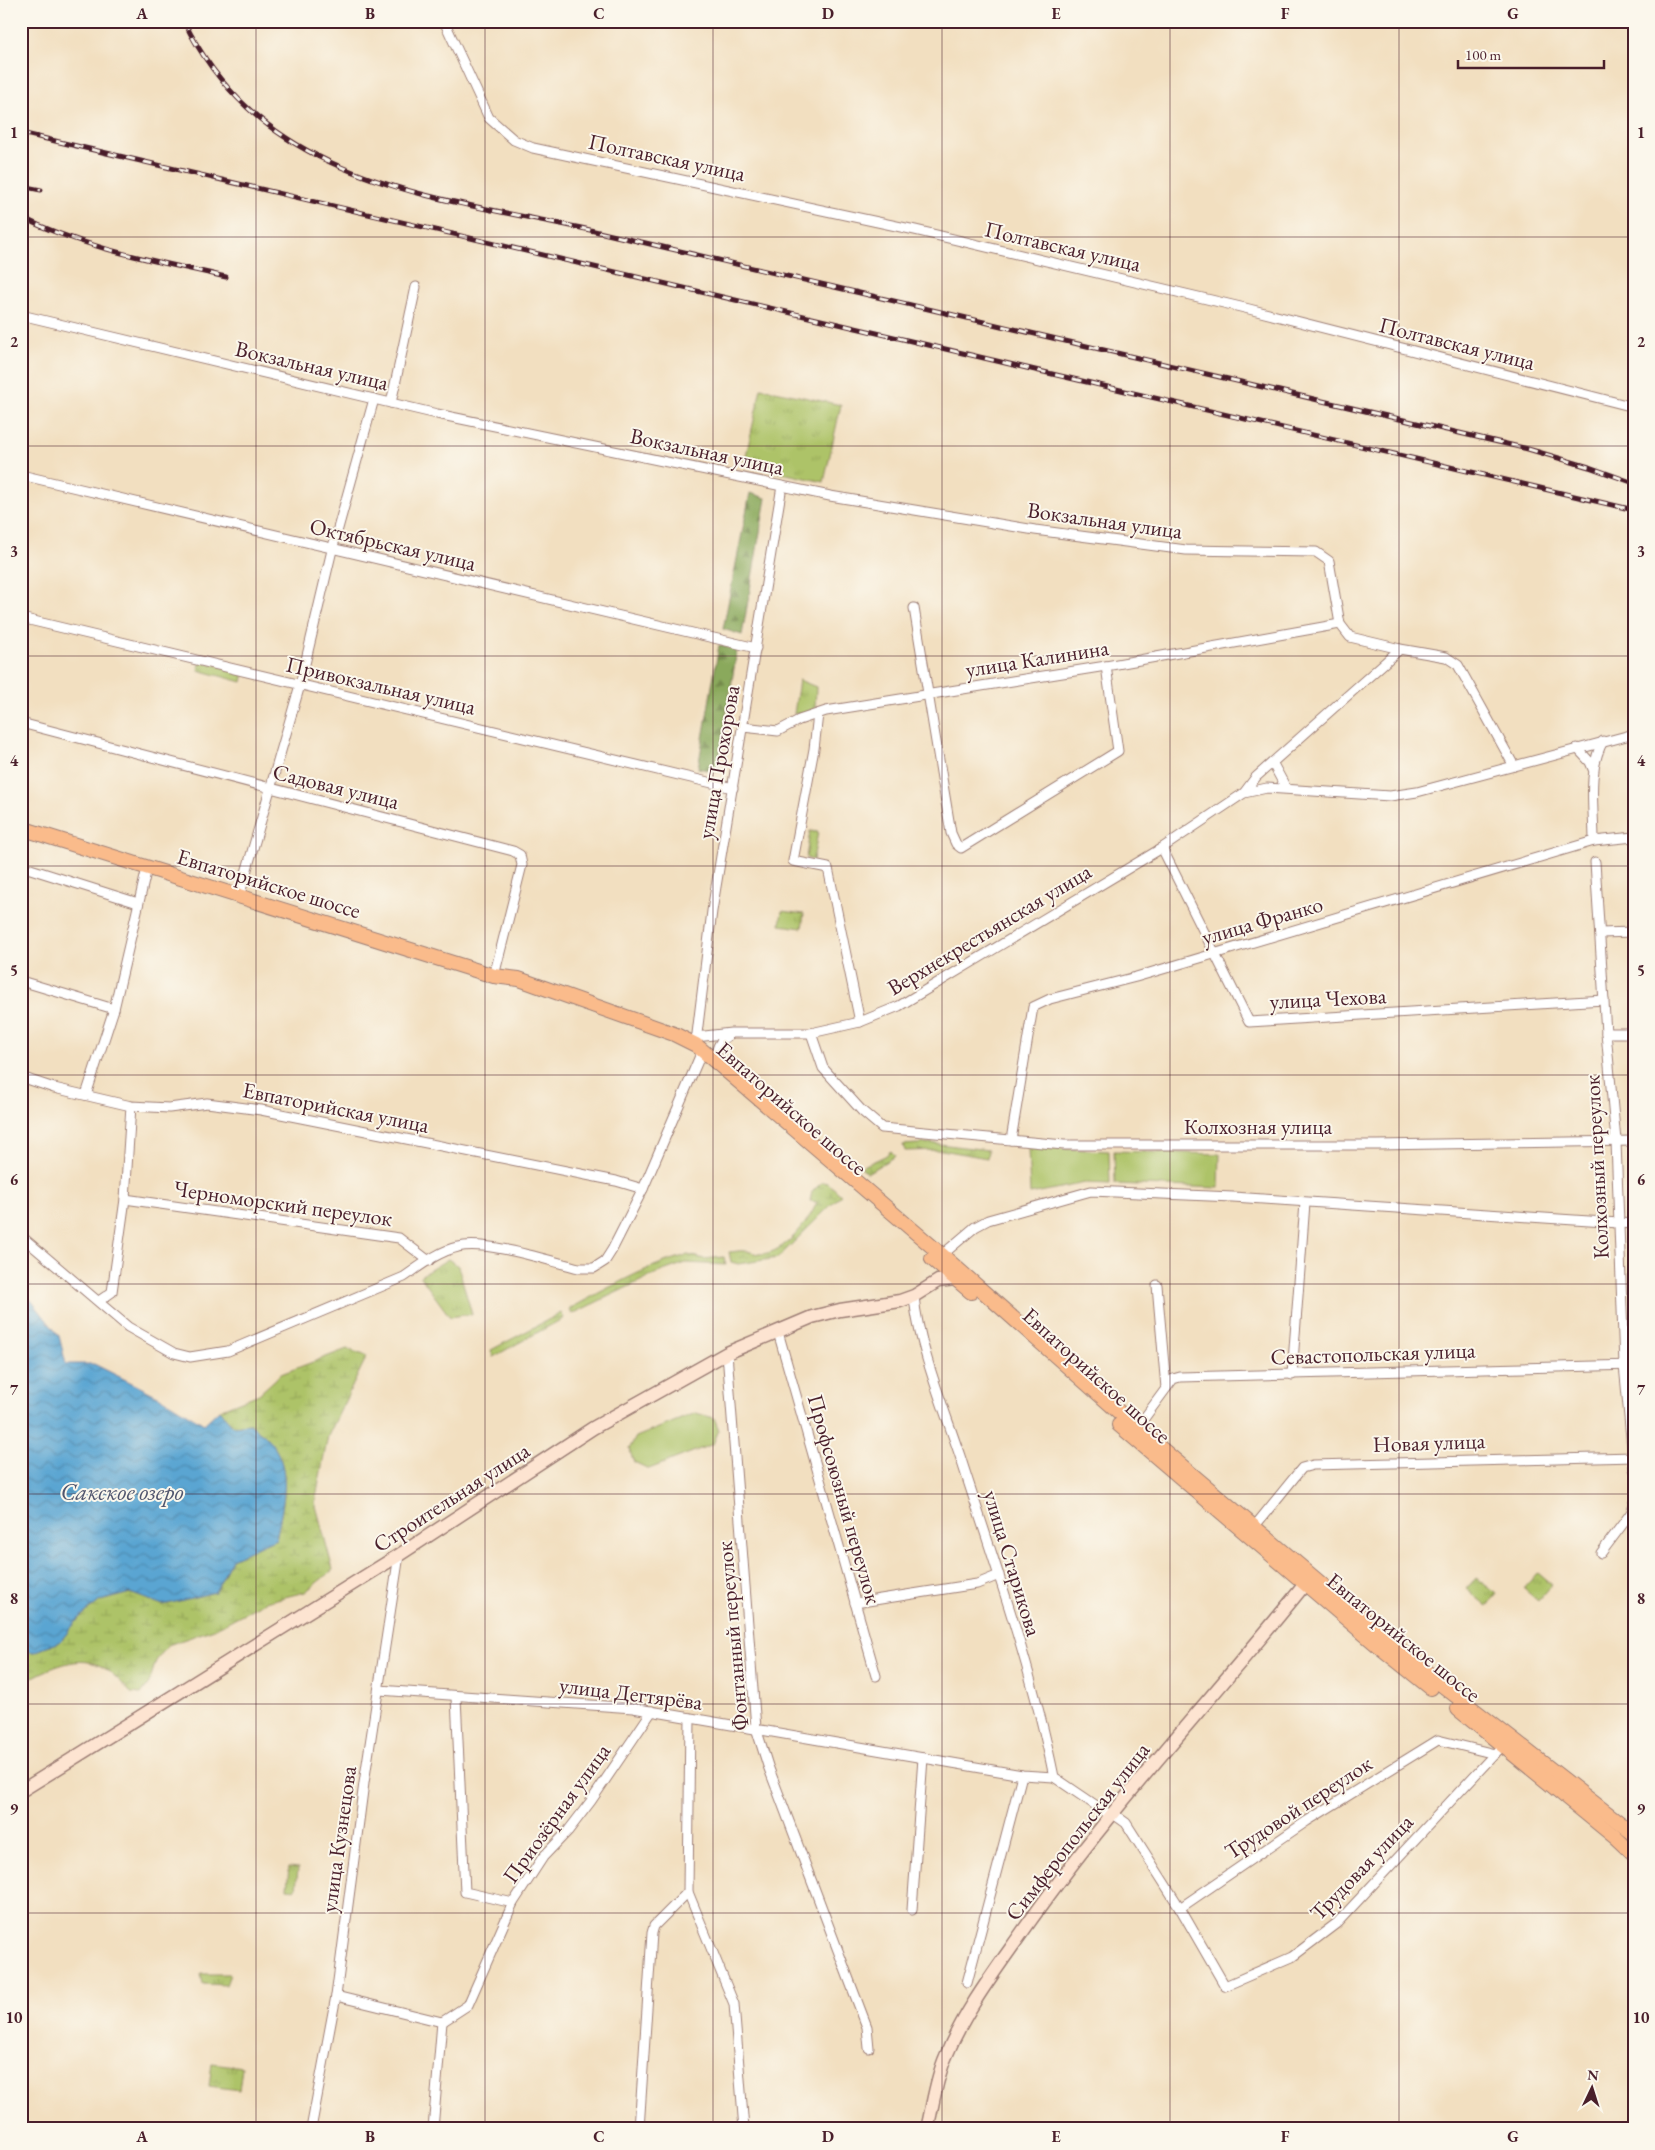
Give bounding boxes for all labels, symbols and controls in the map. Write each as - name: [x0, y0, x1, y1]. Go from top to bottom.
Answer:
- text: A: [135, 3, 148, 24]
- text: B: [365, 3, 375, 24]
- text: C: [593, 3, 605, 24]
- text: D: [822, 3, 834, 24]
- text: E: [1051, 3, 1061, 24]
- text: F: [1281, 3, 1290, 24]
- text: G: [1507, 3, 1519, 24]
- scale bar: [1458, 38, 1604, 70]
- text: 100 m: [1465, 45, 1502, 64]
- text: 1: [10, 122, 18, 143]
- text: 1: [1637, 122, 1645, 143]
- street label: Полтавская улица: [586, 127, 748, 188]
- street label: Полтавская улица: [982, 214, 1144, 279]
- street label: Полтавская улица: [1376, 310, 1538, 377]
- text: 2: [10, 331, 19, 352]
- text: 2: [1637, 331, 1646, 352]
- street label: Вокзальная улица: [232, 334, 391, 397]
- street label: Вокзальная улица: [627, 421, 787, 482]
- street label: Вокзальная улица: [1026, 495, 1185, 546]
- street label: Октябрьская улица: [307, 511, 479, 578]
- text: 3: [10, 541, 18, 562]
- text: 3: [1637, 541, 1645, 562]
- street label: улица Калинина: [963, 633, 1111, 684]
- street label: Привокзальная улица: [283, 650, 479, 721]
- street label: улица Прохорова: [691, 683, 746, 841]
- text: 4: [10, 750, 19, 771]
- text: 4: [1637, 750, 1646, 771]
- street label: Садовая улица: [270, 757, 402, 816]
- street label: Евпаторийское шоссе: [174, 842, 365, 925]
- street label: Верхнекрестьянская улица: [882, 857, 1097, 1002]
- street label: улица Франко: [1198, 889, 1326, 952]
- text: 5: [10, 960, 18, 981]
- text: 5: [1637, 960, 1645, 981]
- street label: улица Чехова: [1269, 981, 1387, 1016]
- street label: Евпаторийское шоссе: [710, 1035, 873, 1182]
- street label: Колхозный переулок: [1577, 1074, 1616, 1260]
- street label: Евпаторийская улица: [240, 1075, 432, 1140]
- street label: Колхозная улица: [1184, 1112, 1333, 1141]
- text: 6: [10, 1169, 19, 1190]
- text: 6: [1637, 1169, 1646, 1190]
- street label: Черноморский переулок: [172, 1174, 395, 1233]
- street label: Евпаторийское шоссе: [1016, 1301, 1177, 1450]
- street label: Севастопольская улица: [1270, 1335, 1476, 1372]
- text: 7: [10, 1379, 19, 1400]
- text: 7: [1637, 1379, 1646, 1400]
- street label: Профсоюзный переулок: [801, 1391, 888, 1608]
- street label: Новая улица: [1372, 1426, 1486, 1459]
- street label: Строительная улица: [367, 1436, 535, 1559]
- water label: Сакское озеро: [60, 1476, 184, 1507]
- street label: улица Старикова: [977, 1487, 1049, 1640]
- street label: Фонтанный переулок: [710, 1540, 755, 1732]
- street label: Евпаторийское шоссе: [1321, 1566, 1487, 1709]
- text: 8: [10, 1588, 18, 1609]
- text: 8: [1637, 1588, 1645, 1609]
- street label: улица Дегтярёва: [558, 1670, 704, 1717]
- street label: Симферопольская улица: [999, 1736, 1156, 1926]
- street label: Приозёрная улица: [496, 1737, 617, 1889]
- street label: Трудовой переулок: [1219, 1749, 1378, 1866]
- street label: улица Кузнецова: [314, 1764, 363, 1914]
- text: 9: [10, 1798, 19, 1819]
- text: 9: [1637, 1798, 1646, 1819]
- street label: Трудовая улица: [1303, 1808, 1420, 1927]
- text: 10: [6, 2007, 23, 2028]
- text: 10: [1633, 2007, 1650, 2028]
- north arrow: [1568, 2062, 1618, 2112]
- text: N: [1587, 2066, 1600, 2084]
- text: A: [135, 2126, 148, 2147]
- text: B: [365, 2126, 375, 2147]
- text: C: [593, 2126, 605, 2147]
- text: D: [822, 2126, 834, 2147]
- text: E: [1051, 2126, 1061, 2147]
- text: F: [1281, 2126, 1290, 2147]
- text: G: [1507, 2126, 1519, 2147]

